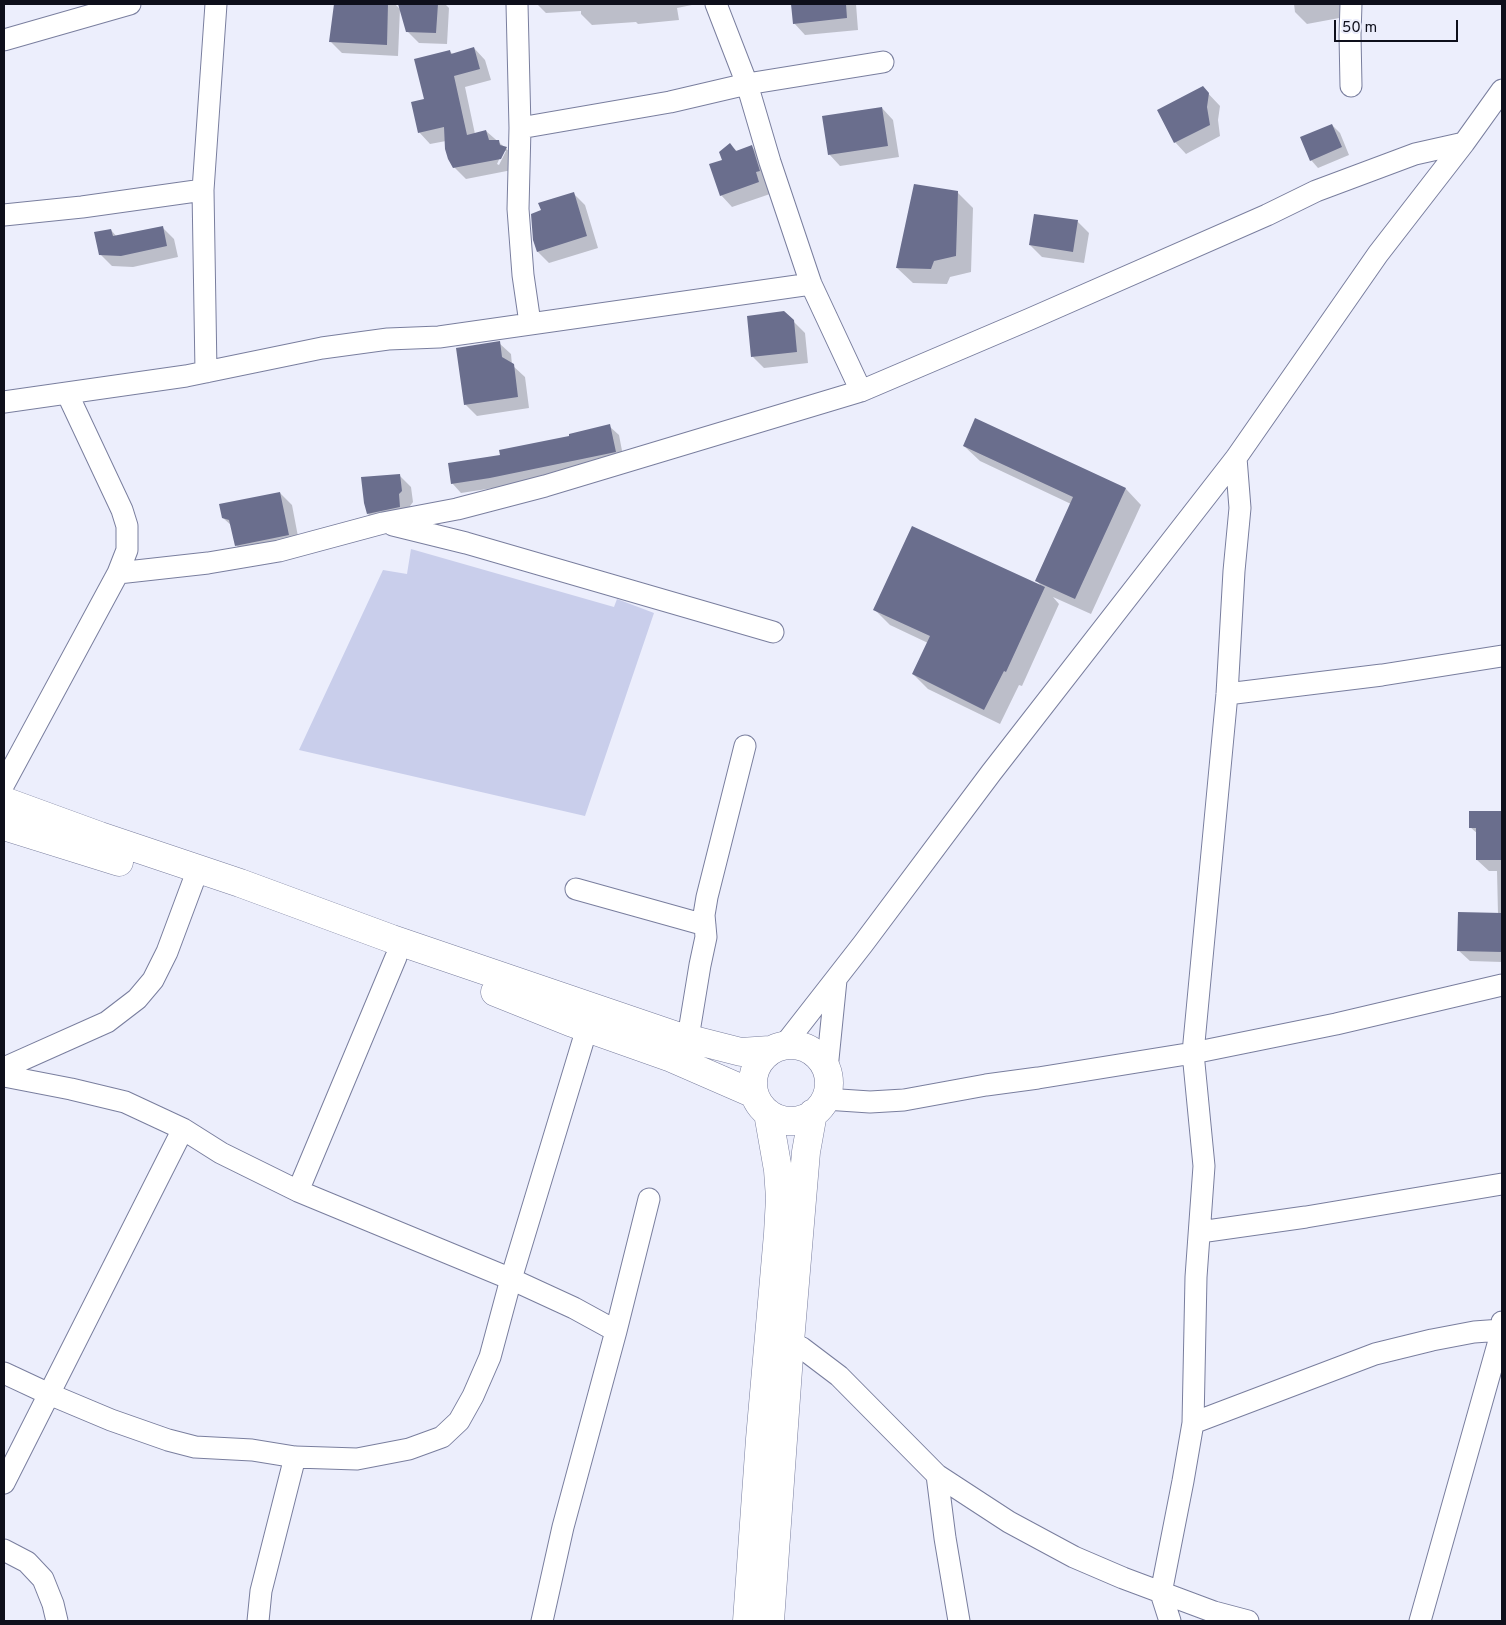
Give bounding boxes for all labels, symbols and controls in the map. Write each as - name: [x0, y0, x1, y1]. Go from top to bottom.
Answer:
- scale bar: [1336, 10, 1460, 42]
- text: 50 m: [1342, 19, 1377, 38]

